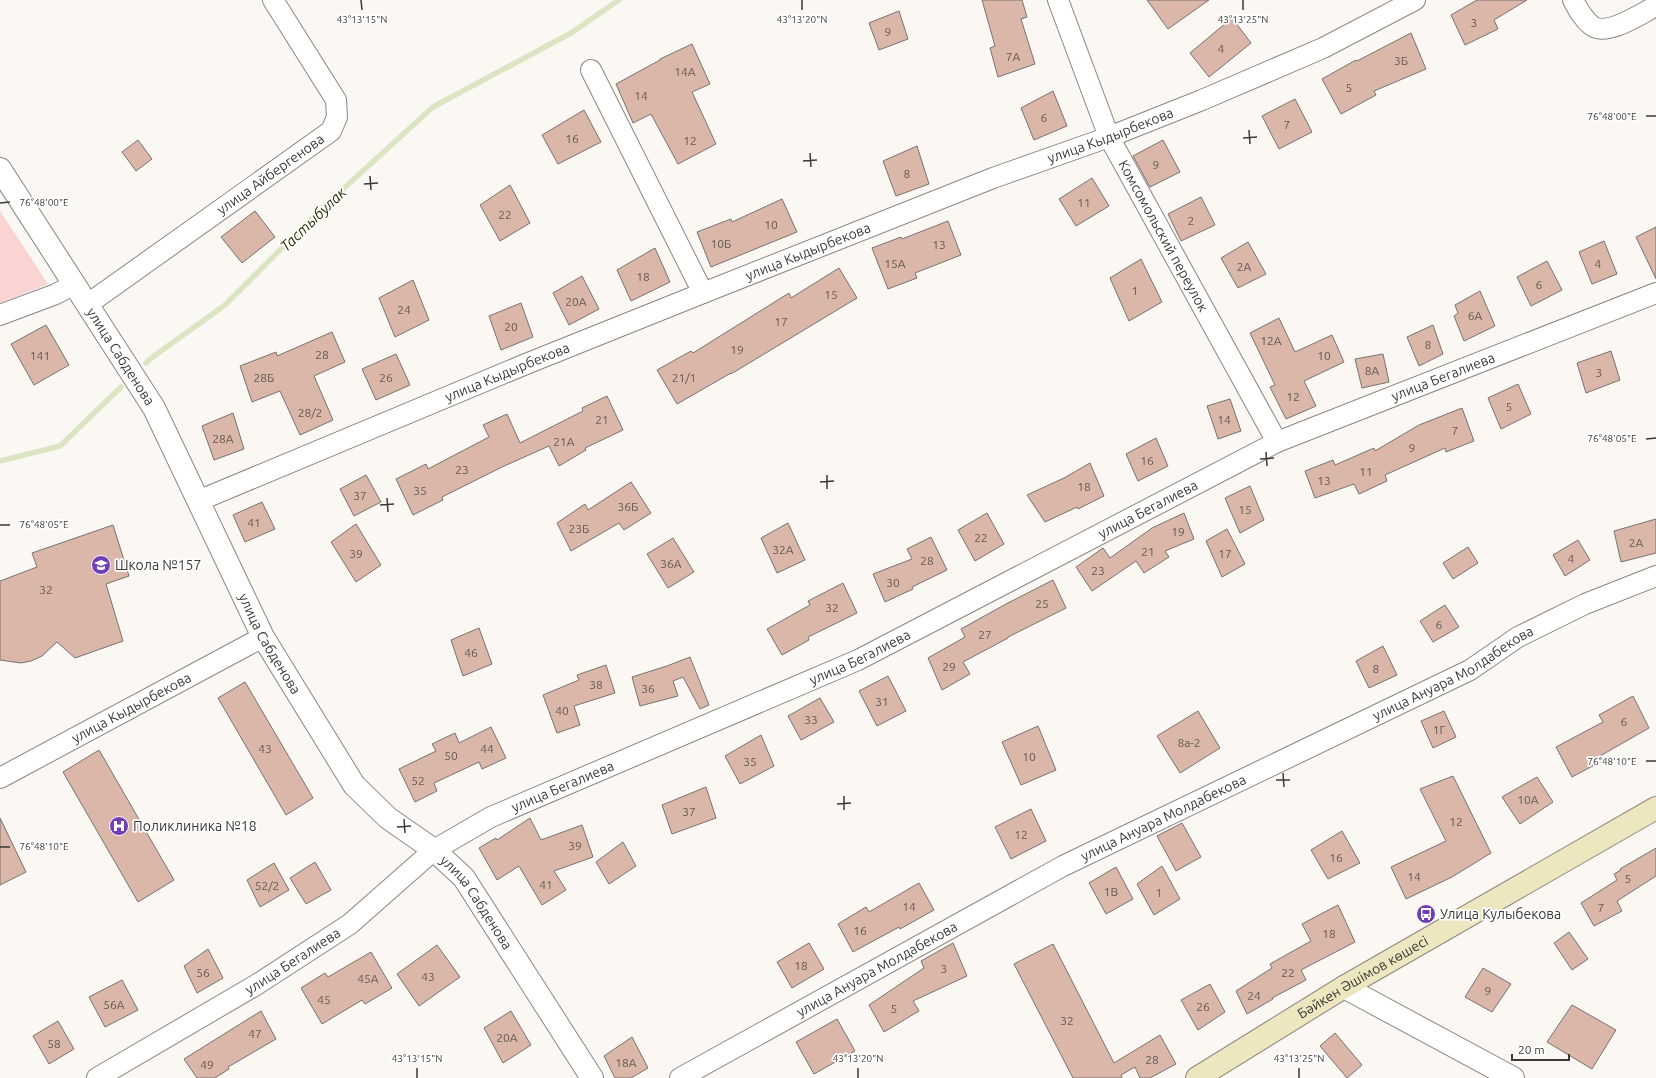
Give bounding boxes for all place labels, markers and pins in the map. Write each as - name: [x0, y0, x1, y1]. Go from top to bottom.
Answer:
- school or university icon: Школа №157: [90, 554, 112, 576]
- place label: Школа №157: [115, 557, 201, 573]
- hospital icon: Поликлиника №18: [108, 815, 130, 837]
- place label: Поликлиника №18: [133, 818, 257, 834]
- bus stop icon: Улица Кулыбекова: [1415, 903, 1437, 925]
- place label: Улица Кулыбекова: [1440, 906, 1561, 922]

